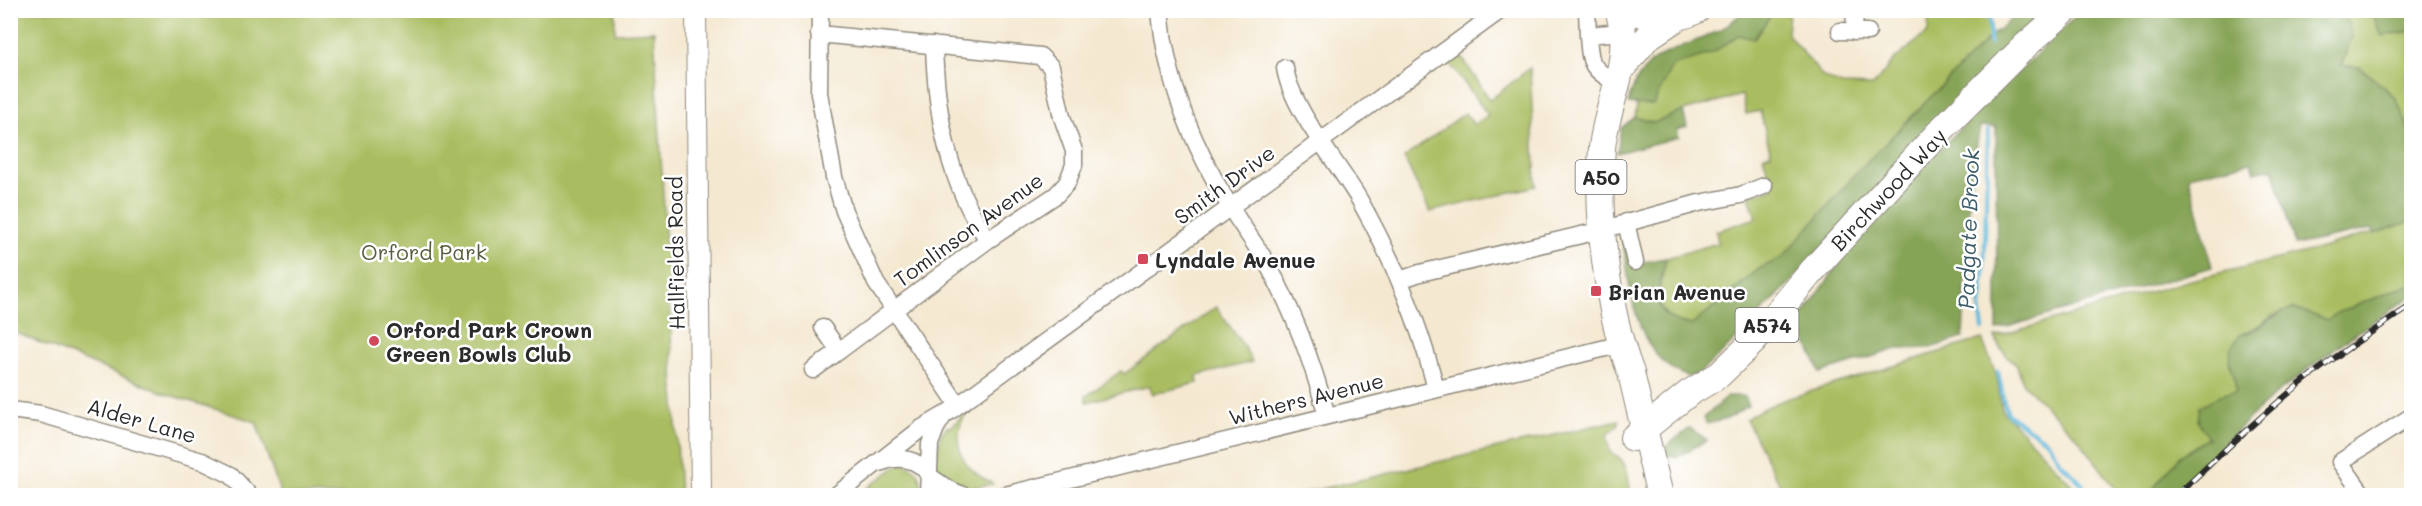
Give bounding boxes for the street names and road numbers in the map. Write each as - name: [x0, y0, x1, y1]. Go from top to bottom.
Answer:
- street label: Birchwood Way: [1824, 122, 1952, 256]
- street label: Smith Drive: [1168, 138, 1280, 230]
- road number: A50: [1576, 160, 1626, 194]
- street label: Tomlinson Avenue: [888, 166, 1048, 292]
- street label: Hallfields Road: [660, 176, 690, 330]
- road number: A574: [1736, 308, 1798, 342]
- street label: Withers Avenue: [1226, 366, 1386, 430]
- street label: Alder Lane: [84, 392, 200, 448]

